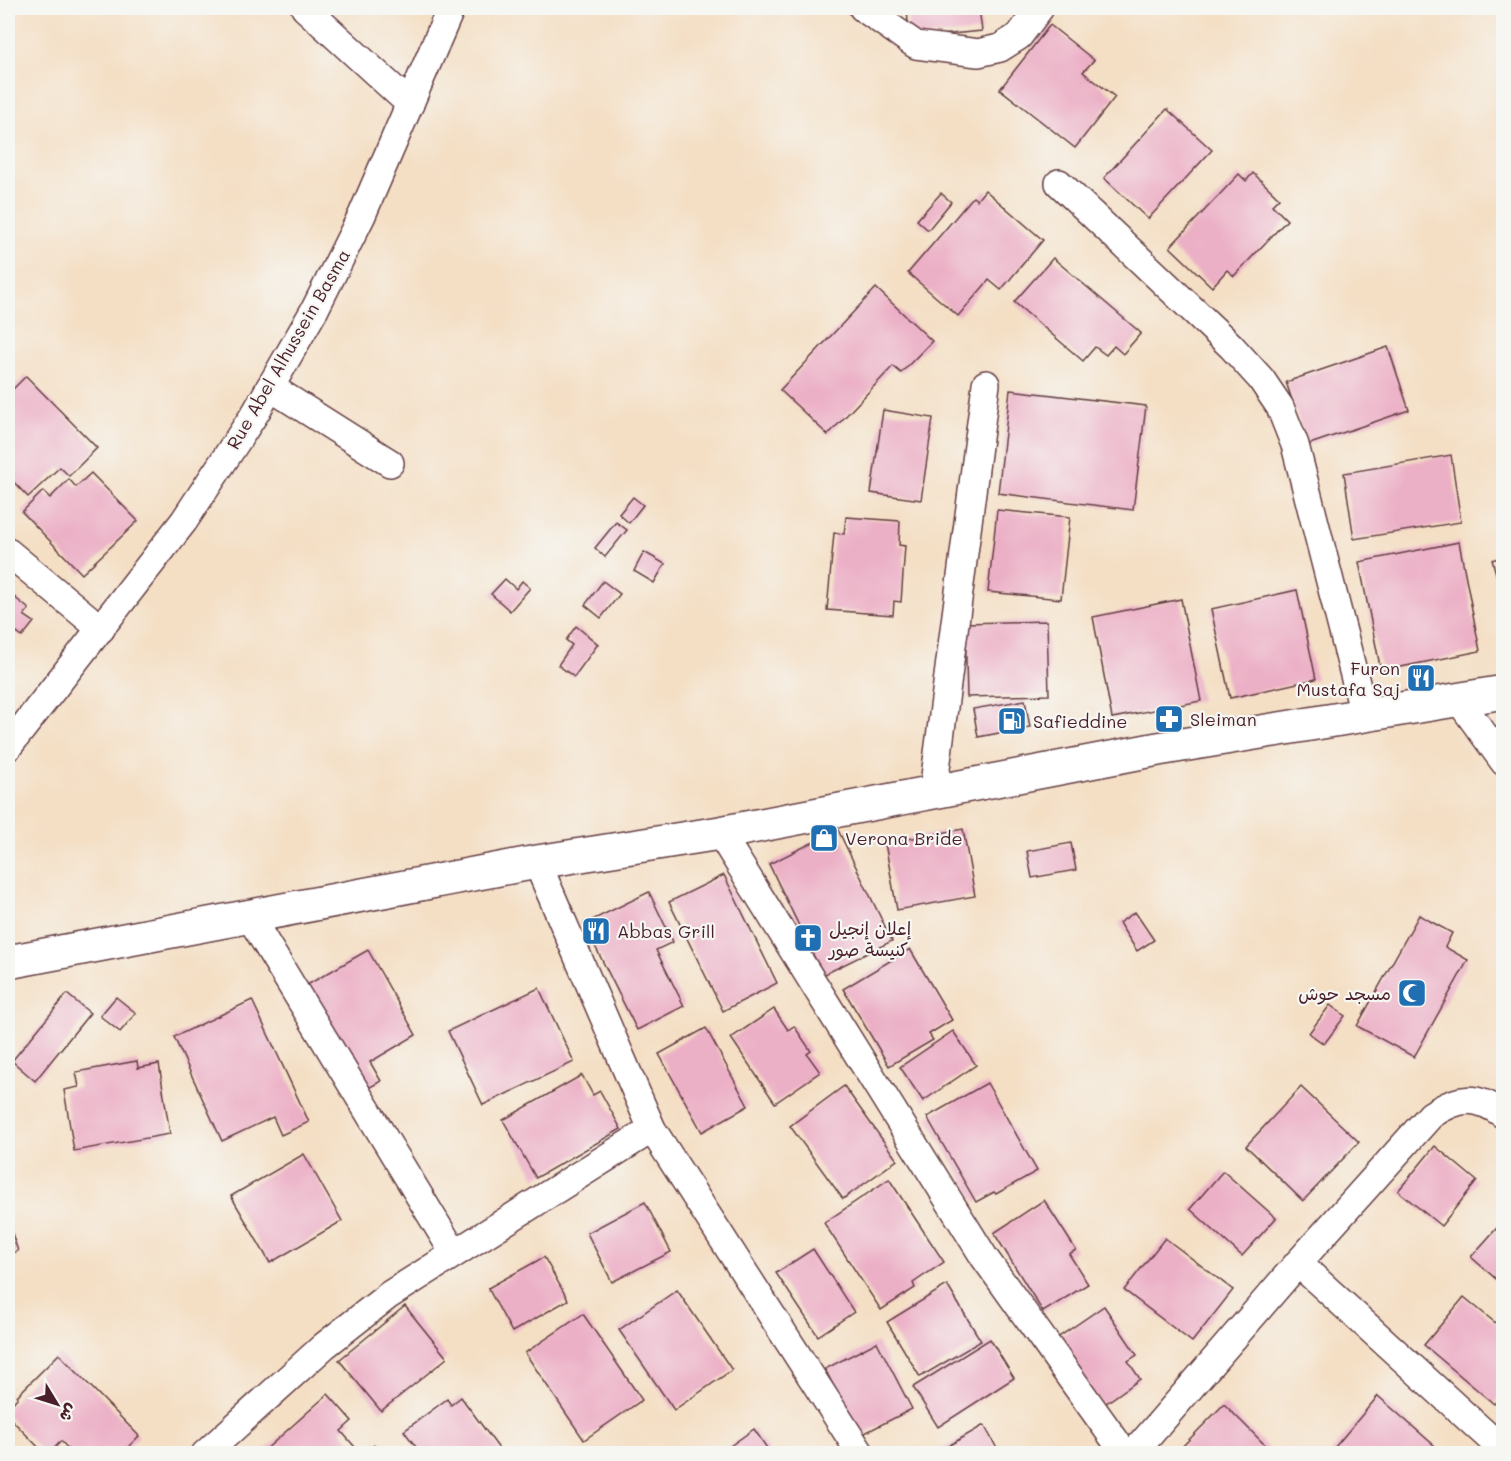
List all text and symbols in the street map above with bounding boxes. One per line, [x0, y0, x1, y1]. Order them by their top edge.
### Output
street label: Rue Abel Alhussein Basma [221, 245, 355, 453]
place label: Furon Mustafa Saj [1297, 656, 1400, 701]
restaurant icon: Furon Mustafa Saj [1405, 662, 1437, 694]
pharmacy icon: Sleiman [1153, 703, 1185, 735]
fuel station icon: Safieddine [996, 705, 1028, 737]
place label: Sleiman [1190, 707, 1257, 731]
place label: Safieddine [1033, 709, 1127, 733]
shop icon: Verona Bride [808, 822, 840, 854]
place label: Verona Bride [845, 826, 963, 850]
restaurant icon: Abbas Grill [580, 915, 612, 947]
place label: إعلان إنجيل كنيسة صور [827, 916, 911, 961]
place label: Abbas Grill [617, 919, 715, 943]
church icon: إعلان إنجيل كنيسة صور [792, 922, 824, 954]
mosque icon: مسجد حوش [1396, 977, 1428, 1009]
place label: مسجد حوش [1298, 981, 1391, 1005]
north arrow [27, 1374, 87, 1434]
text: ش [56, 1400, 83, 1427]

